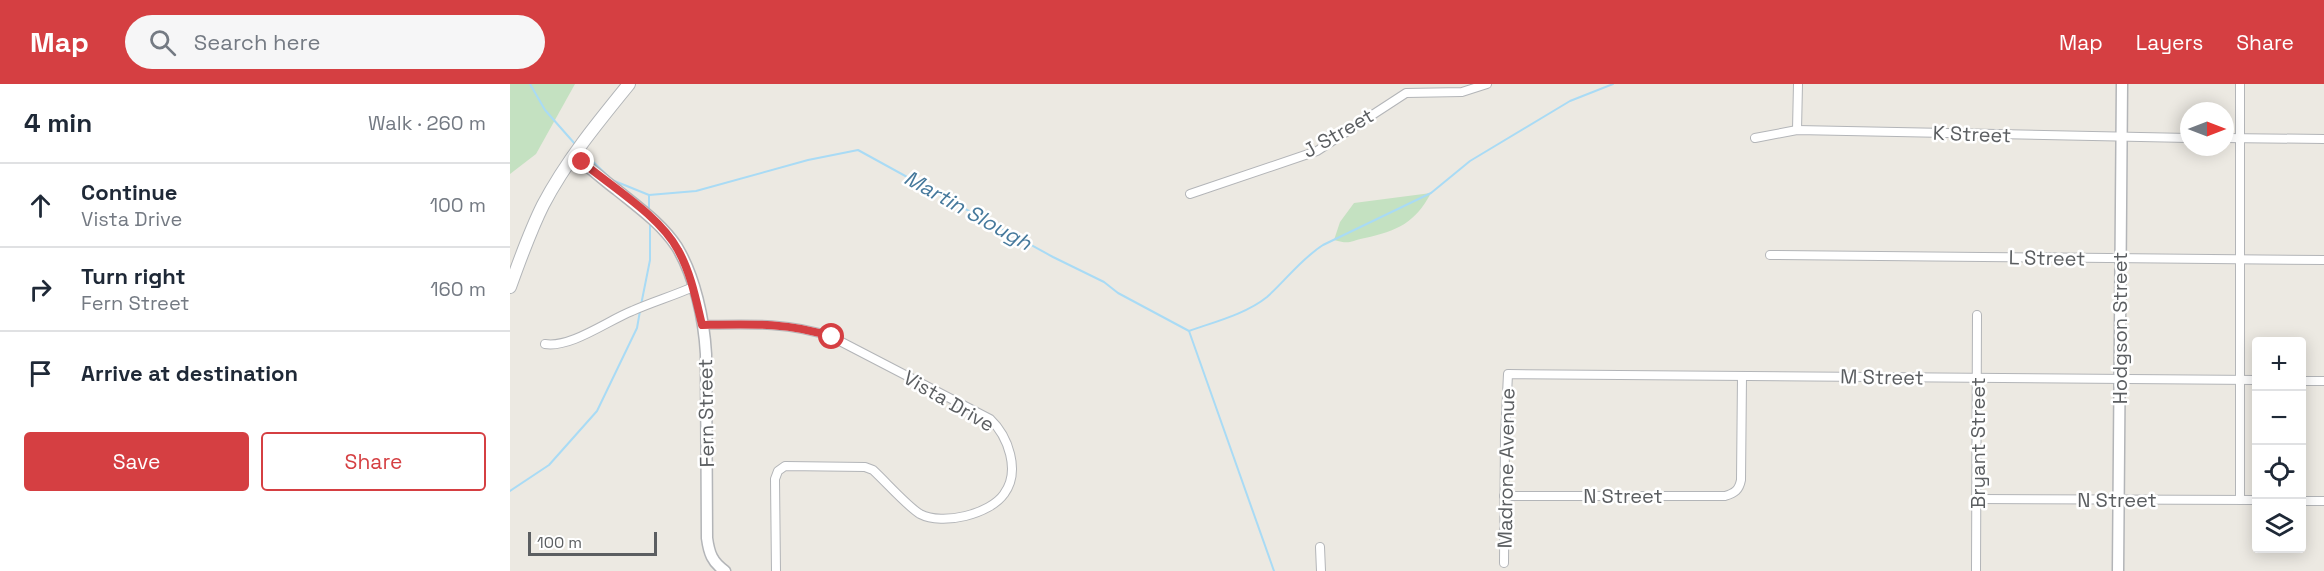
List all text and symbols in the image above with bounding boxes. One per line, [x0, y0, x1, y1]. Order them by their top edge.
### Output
search box [125, 15, 545, 69]
text: Map [30, 24, 89, 60]
icon: search [146, 26, 179, 59]
text: Search here [194, 28, 321, 56]
text: Map [2059, 29, 2103, 56]
text: Layers [2136, 29, 2203, 56]
text: Share [2236, 29, 2294, 56]
street label: J Street [1298, 102, 1378, 164]
north arrow [2180, 102, 2234, 156]
text: 4 min [24, 106, 92, 140]
text: Walk · 260 m [368, 110, 486, 136]
street label: K Street [1932, 120, 2012, 148]
route end [568, 148, 594, 174]
water label: Martin Slough [900, 164, 1037, 257]
text: Continue [81, 178, 177, 206]
icon: ahead [24, 189, 57, 222]
text: 100 m [430, 192, 486, 218]
text: Vista Drive [81, 206, 182, 232]
street label: L Street [2008, 244, 2086, 272]
street label: Hodgson Street [2107, 252, 2133, 404]
text: Turn right [81, 262, 186, 290]
icon: right [24, 273, 57, 306]
text: 160 m [430, 276, 486, 302]
text: Fern Street [81, 290, 190, 316]
route start [818, 323, 844, 349]
map controls [2252, 337, 2306, 553]
button: + [2252, 337, 2306, 391]
icon: arrive [24, 357, 57, 390]
street label: Fern Street [692, 358, 720, 468]
text: Arrive at destination [81, 359, 298, 387]
street label: M Street [1840, 363, 1924, 391]
street label: Vista Drive [899, 364, 999, 438]
street label: Bryant Street [1965, 377, 1991, 509]
street label: Madrone Avenue [1492, 388, 1520, 548]
button: − [2252, 391, 2306, 445]
button: Save [24, 432, 249, 491]
button: Share [261, 432, 486, 491]
button: locate [2252, 445, 2306, 499]
street label: N Street [1583, 483, 1663, 509]
street label: N Street [2077, 487, 2157, 513]
button: layers [2252, 499, 2306, 553]
scale bar [528, 529, 657, 556]
text: 100 m [537, 532, 582, 553]

